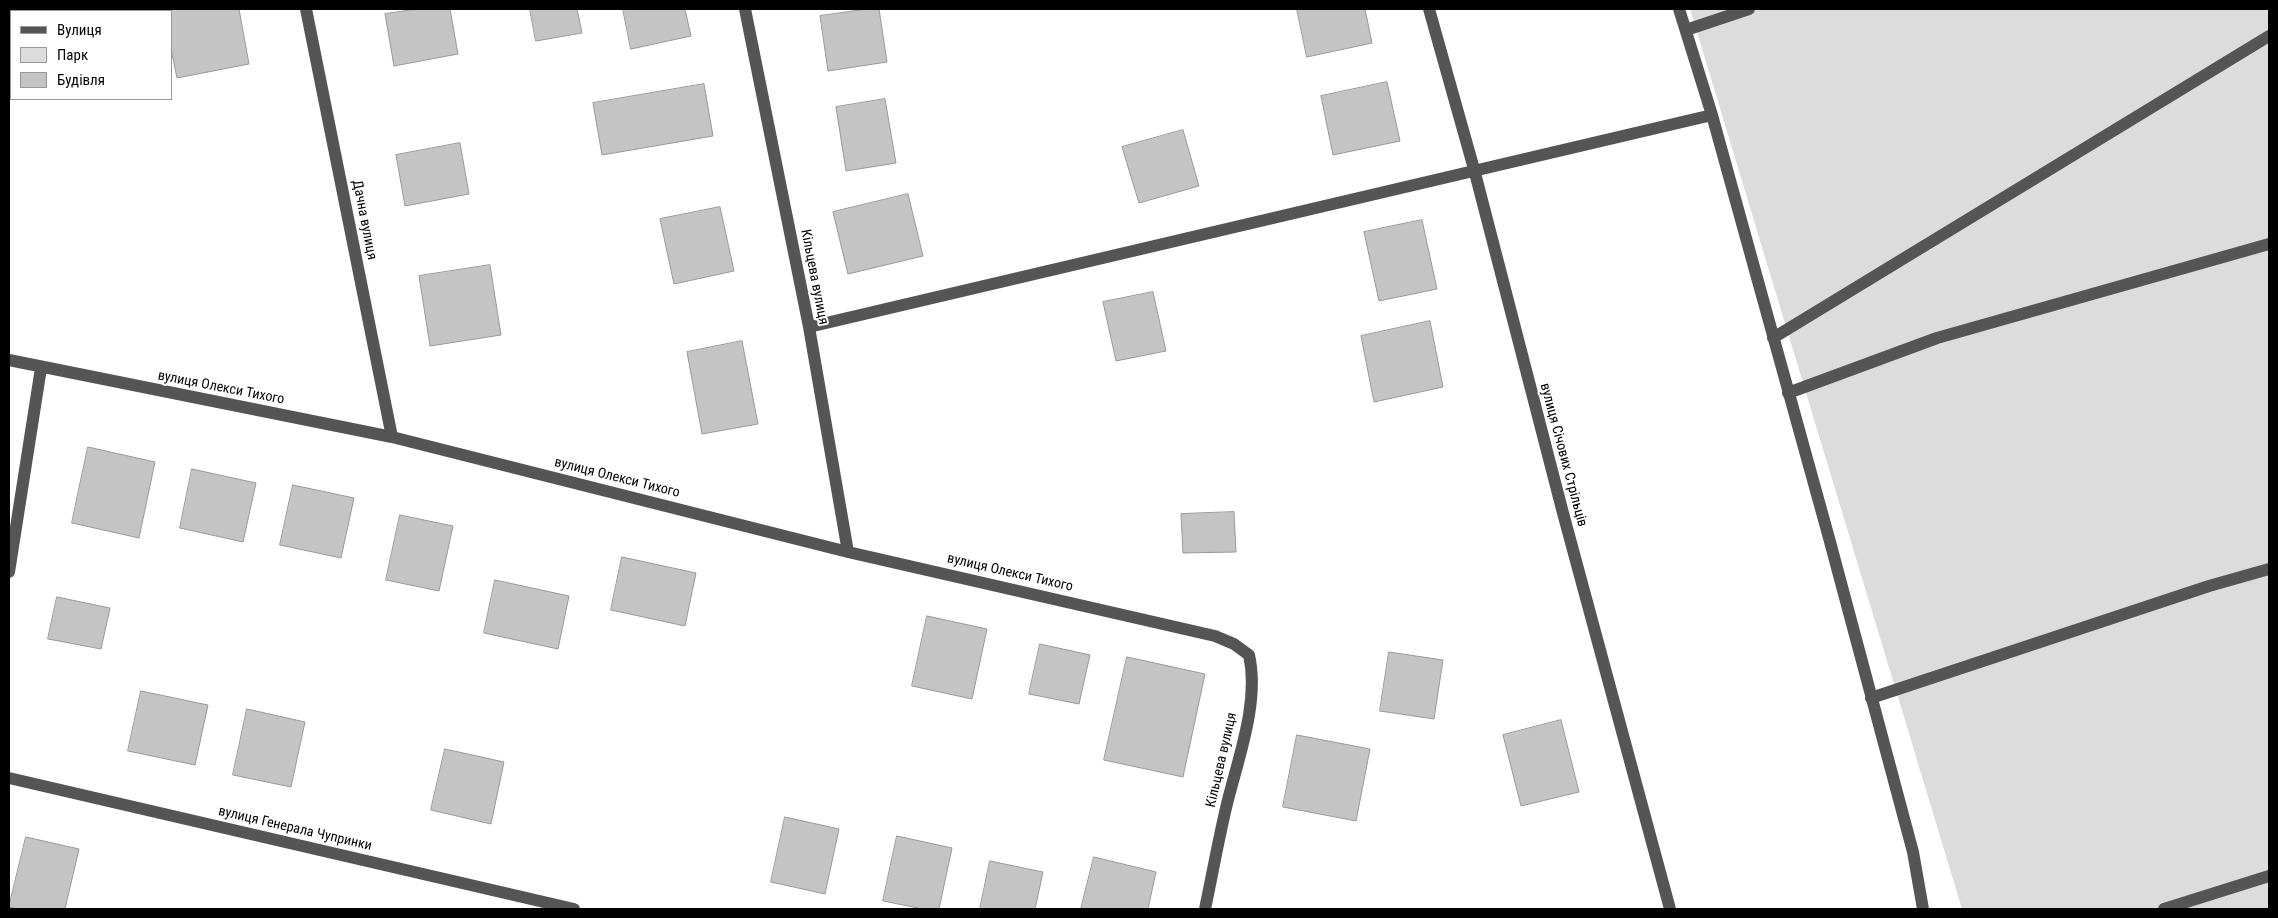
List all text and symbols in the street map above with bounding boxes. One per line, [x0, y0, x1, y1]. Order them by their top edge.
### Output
legend [10, 10, 172, 100]
text: Вулиця [57, 21, 102, 39]
text: Парк [57, 46, 88, 64]
text: Будівля [57, 71, 105, 89]
street label: Дачна вулиця [348, 179, 380, 261]
street label: Кільцева вулиця [797, 228, 831, 326]
street label: вулиця Олекси Тихого [156, 367, 286, 409]
street label: вулиця Січових Стрільців [1536, 381, 1590, 529]
street label: вулиця Олекси Тихого [553, 454, 681, 502]
street label: вулиця Олекси Тихого [945, 550, 1075, 596]
street label: Кільцева вулиця [1203, 711, 1241, 809]
street label: вулиця Генерала Чупринки [217, 803, 373, 855]

